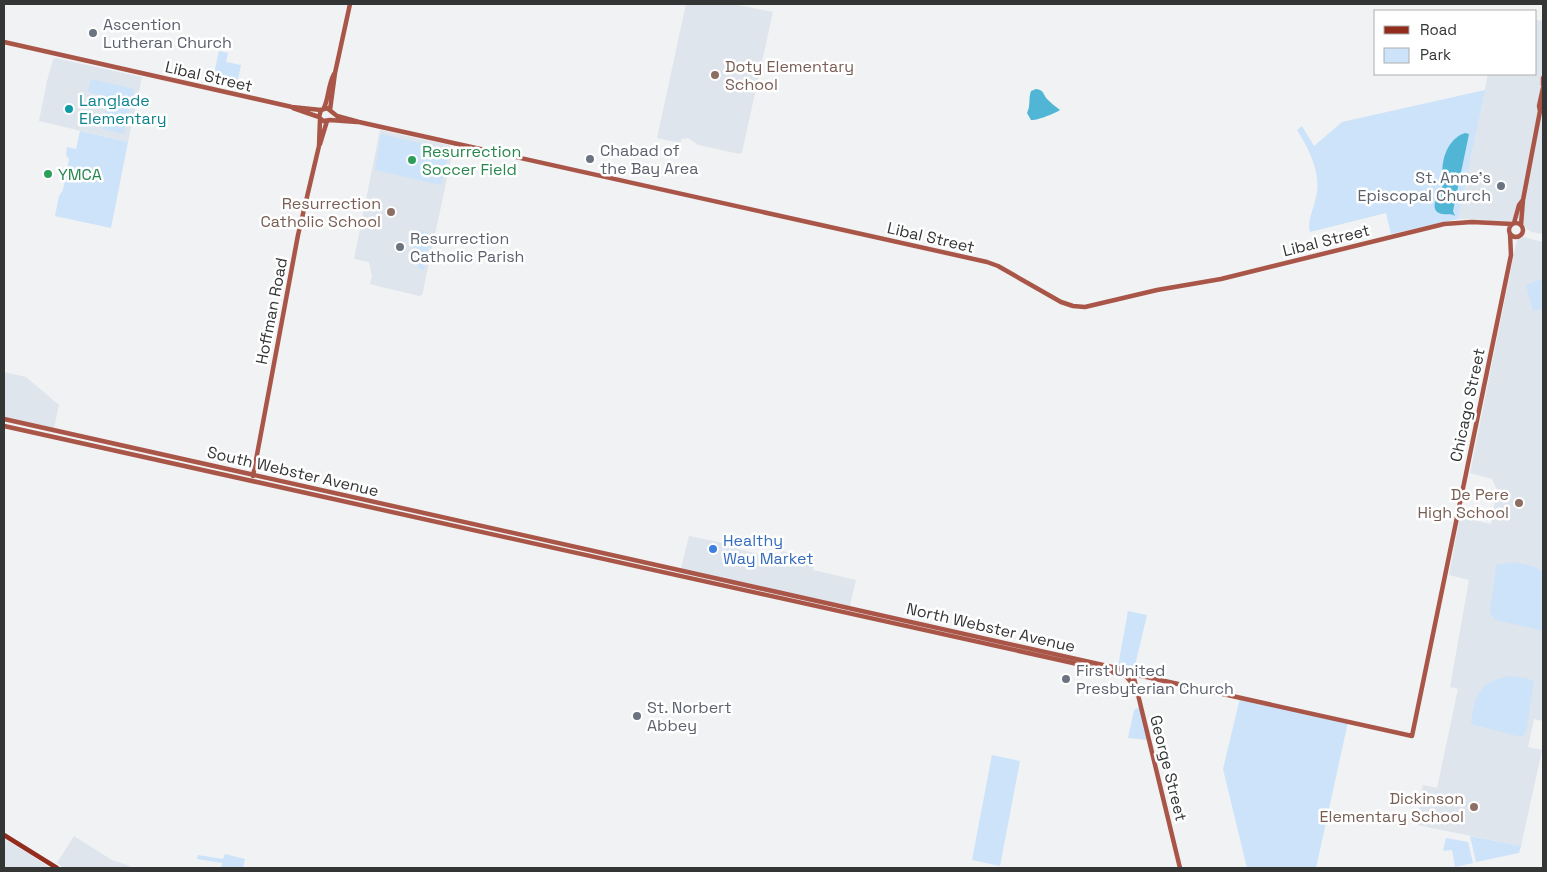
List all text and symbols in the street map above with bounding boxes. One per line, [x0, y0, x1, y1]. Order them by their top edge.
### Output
legend [1374, 10, 1537, 75]
place label: Ascention Lutheran Church [103, 14, 232, 53]
text: Road [1420, 20, 1457, 39]
marker: Ascention Lutheran Church [87, 27, 99, 39]
text: Park [1420, 45, 1451, 64]
street label: Libal Street [163, 56, 255, 97]
place label: Doty Elementary School [725, 56, 854, 95]
marker: Doty Elementary School [709, 69, 721, 81]
place label: Langlade Elementary [79, 90, 167, 129]
marker: Langlade Elementary [63, 103, 75, 115]
place label: Chabad of the Bay Area [600, 140, 699, 179]
place label: Resurrection Soccer Field [422, 141, 521, 180]
marker: Chabad of the Bay Area [584, 153, 596, 165]
marker: Resurrection Soccer Field [406, 154, 418, 166]
place label: YMCA [58, 164, 102, 185]
place label: St. Anne's Episcopal Church [1357, 167, 1491, 206]
marker: YMCA [42, 168, 54, 180]
marker: St. Anne's Episcopal Church [1495, 180, 1507, 192]
place label: Resurrection Catholic School [261, 193, 381, 232]
marker: Resurrection Catholic School [385, 206, 397, 218]
street label: Libal Street [885, 217, 977, 258]
street label: Libal Street [1280, 220, 1372, 261]
place label: Resurrection Catholic Parish [410, 228, 524, 267]
marker: Resurrection Catholic Parish [394, 241, 406, 253]
street label: Hoffman Road [251, 256, 292, 366]
street label: Chicago Street [1445, 346, 1490, 464]
street label: South Webster Avenue [205, 442, 381, 501]
place label: De Pere High School [1418, 484, 1509, 523]
marker: De Pere High School [1513, 497, 1525, 509]
place label: Healthy Way Market [723, 530, 814, 569]
marker: Healthy Way Market [707, 543, 719, 555]
street label: North Webster Avenue [904, 598, 1077, 657]
place label: First United Presbyterian Church [1076, 660, 1234, 699]
marker: First United Presbyterian Church [1060, 673, 1072, 685]
place label: St. Norbert Abbey [647, 697, 732, 736]
marker: St. Norbert Abbey [631, 710, 643, 722]
street label: George Street [1145, 713, 1192, 823]
place label: Dickinson Elementary School [1319, 788, 1464, 827]
marker: Dickinson Elementary School [1468, 801, 1480, 813]

